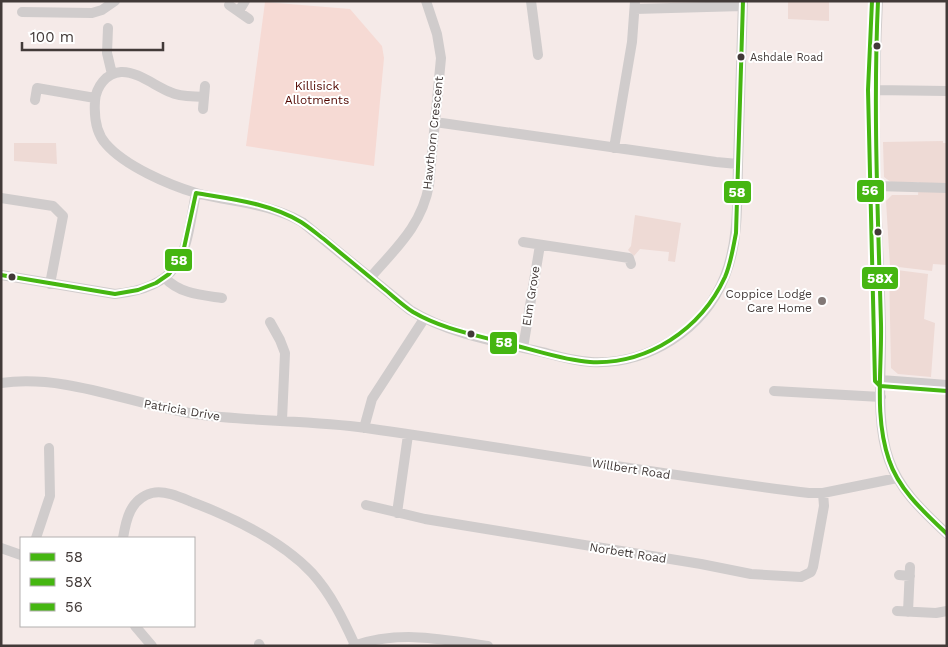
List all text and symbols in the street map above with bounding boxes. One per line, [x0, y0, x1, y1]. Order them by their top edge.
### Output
scale bar [22, 20, 164, 52]
text: 100 m [30, 28, 74, 46]
unlabelled marker [872, 41, 882, 51]
place label: Ashdale Road [750, 51, 823, 64]
marker: Ashdale Road [736, 52, 746, 62]
street label: Hawthorn Crescent [420, 76, 446, 190]
park label: Killisick Allotments [285, 79, 349, 107]
line badge: 56 [856, 179, 885, 203]
line badge: 58 [723, 180, 752, 204]
text: 56 [862, 182, 879, 198]
text: 58 [729, 184, 746, 200]
unlabelled marker [873, 227, 883, 237]
line badge: 58 [164, 248, 193, 272]
text: 58 [171, 252, 188, 268]
street label: Elm Grove [519, 265, 543, 327]
line badge: 58X [861, 266, 899, 290]
text: 58X [867, 270, 894, 286]
unlabelled marker [7, 272, 17, 282]
place label: Coppice Lodge Care Home [726, 287, 812, 315]
marker: Coppice Lodge Care Home [816, 295, 828, 307]
unlabelled marker [466, 329, 476, 339]
line badge: 58 [489, 331, 518, 355]
text: 58 [496, 334, 513, 350]
street label: Patricia Drive [143, 396, 221, 424]
street label: Willbert Road [591, 456, 671, 482]
legend [20, 537, 195, 627]
street label: Norbett Road [589, 540, 667, 566]
text: 58 [65, 548, 83, 566]
text: 58X [65, 573, 92, 591]
text: 56 [65, 598, 83, 616]

